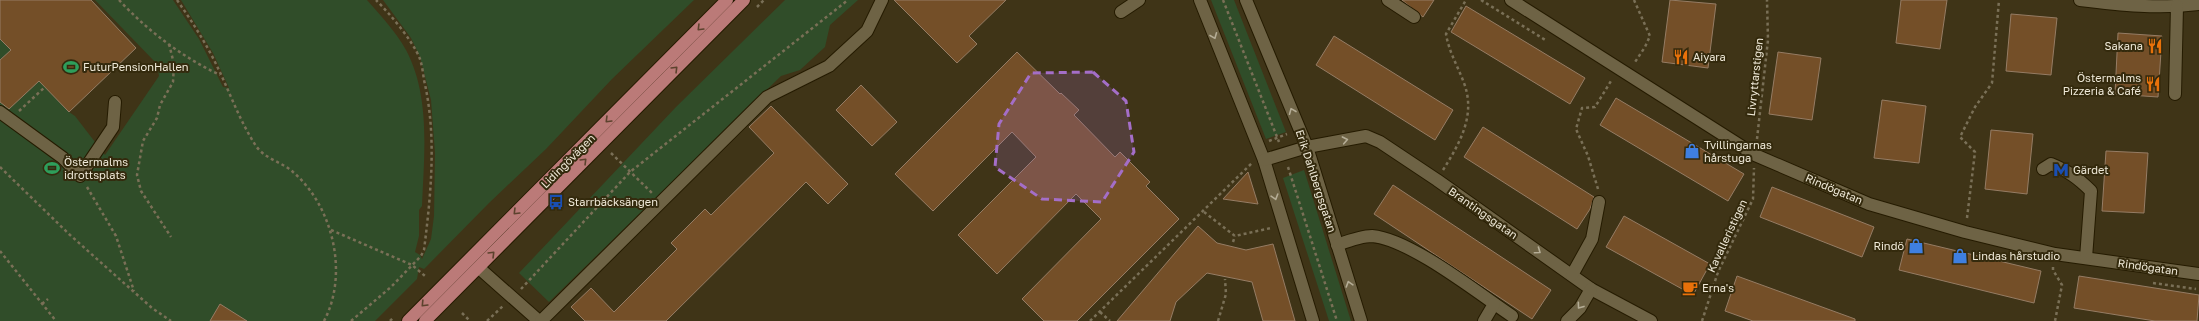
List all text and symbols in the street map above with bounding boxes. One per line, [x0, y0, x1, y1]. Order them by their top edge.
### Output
one-way arrow [697, 23, 704, 31]
one-way arrow [1209, 32, 1217, 40]
street label: Livryttarstigen [1744, 37, 1765, 117]
restaurant icon: Sakana [2146, 37, 2164, 55]
place label: Sakana [2104, 39, 2143, 52]
restaurant icon: Aiyara [1672, 48, 1690, 66]
place label: Aiyara [1693, 50, 1726, 63]
sports icon: FuturPensionHallen [62, 58, 80, 76]
place label: FuturPensionHallen [83, 60, 189, 73]
one-way arrow [670, 66, 678, 74]
place label: Östermalms Pizzeria & Café [2063, 71, 2141, 97]
restaurant icon: Östermalms Pizzeria & Café [2144, 75, 2162, 93]
one-way arrow [1288, 108, 1296, 115]
one-way arrow [605, 115, 613, 123]
street label: Erik Dahlbergsgatan [1294, 128, 1339, 234]
street label: Lidingövägen [538, 131, 597, 190]
one-way arrow [1342, 136, 1348, 145]
place label: Tvillingarnas hårstuga [1704, 138, 1772, 164]
shop icon: Tvillingarnas hårstuga [1683, 142, 1701, 160]
place label: Östermalms idrottsplats [64, 155, 128, 181]
sports icon: Östermalms idrottsplats [43, 159, 61, 177]
one-way arrow [579, 159, 587, 166]
metro station icon: Gärdet [2052, 161, 2070, 179]
place label: Gärdet [2073, 163, 2109, 176]
street label: Rindögatan [1804, 171, 1865, 206]
street label: Brantingsgatan [1446, 184, 1520, 241]
bus stop icon: Starrbäcksängen [547, 193, 565, 211]
one-way arrow [1270, 193, 1279, 200]
place label: Starrbäcksängen [568, 195, 658, 208]
street label: Kavalleristigen [1704, 197, 1749, 274]
one-way arrow [513, 207, 521, 215]
shop icon: Rindö [1907, 237, 1925, 255]
place label: Rindö [1873, 239, 1904, 252]
one-way arrow [1533, 246, 1540, 253]
shop icon: Lindas hårstudio [1951, 247, 1969, 265]
place label: Lindas hårstudio [1972, 249, 2060, 262]
one-way arrow [487, 251, 495, 259]
street label: Rindögatan [2117, 256, 2179, 277]
cafe icon: Erna's [1681, 279, 1699, 297]
one-way arrow [1345, 280, 1354, 287]
place label: Erna's [1702, 281, 1734, 294]
one-way arrow [421, 299, 429, 307]
one-way arrow [1577, 302, 1585, 309]

